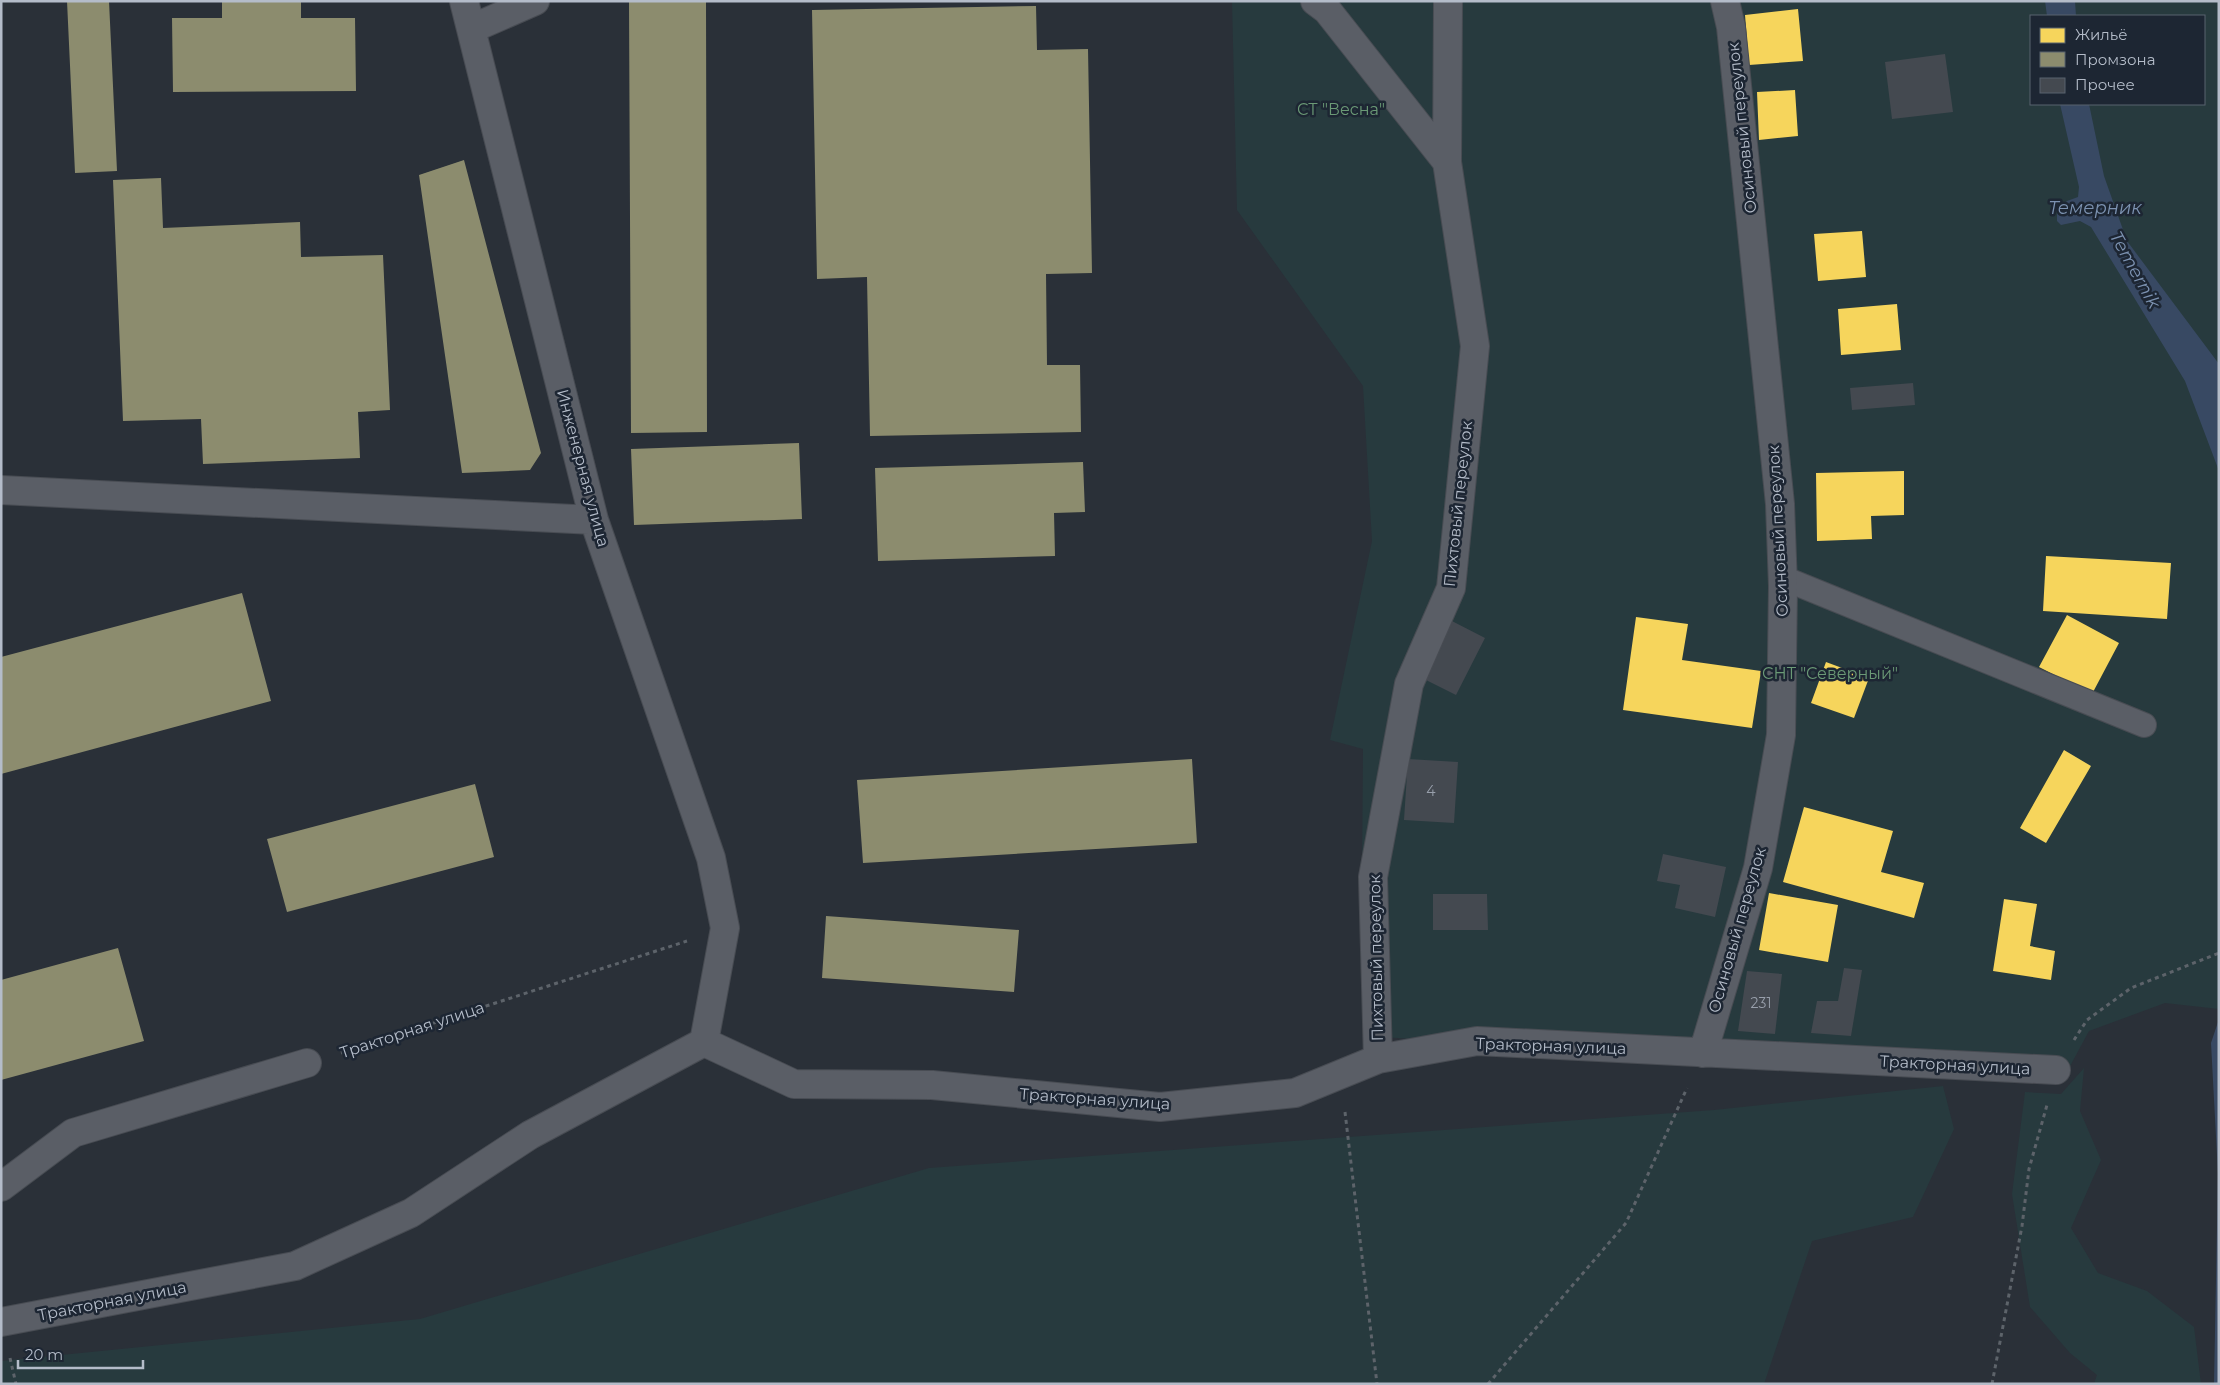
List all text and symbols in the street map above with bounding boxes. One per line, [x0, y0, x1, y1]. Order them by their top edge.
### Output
legend [2030, 15, 2205, 105]
text: Жильё [2075, 25, 2128, 44]
street label: Осиновый переулок [1724, 41, 1760, 214]
text: Промзона [2075, 50, 2155, 69]
text: Прочее [2075, 75, 2135, 94]
park label: СТ "Весна" [1297, 100, 1385, 119]
water label: Темерник [2048, 197, 2142, 219]
water label: Temernik [2105, 228, 2166, 314]
street label: Инженерная улица [553, 387, 613, 549]
street label: Пихтовый переулок [1440, 419, 1476, 588]
street label: Осиновый переулок [1764, 444, 1792, 617]
park label: СНТ "Северный" [1762, 664, 1898, 683]
house number: 4 [1426, 782, 1436, 800]
street label: Осиновый переулок [1704, 844, 1770, 1015]
street label: Пихтовый переулок [1365, 874, 1387, 1042]
house number: 231 [1751, 994, 1771, 1012]
street label: Тракторная улица [337, 998, 487, 1062]
street label: Тракторная улица [1475, 1034, 1627, 1058]
street label: Тракторная улица [1879, 1052, 2031, 1078]
street label: Тракторная улица [1019, 1084, 1171, 1114]
street label: Тракторная улица [36, 1277, 188, 1325]
scale bar [18, 1338, 142, 1370]
text: 20 m [25, 1345, 63, 1364]

